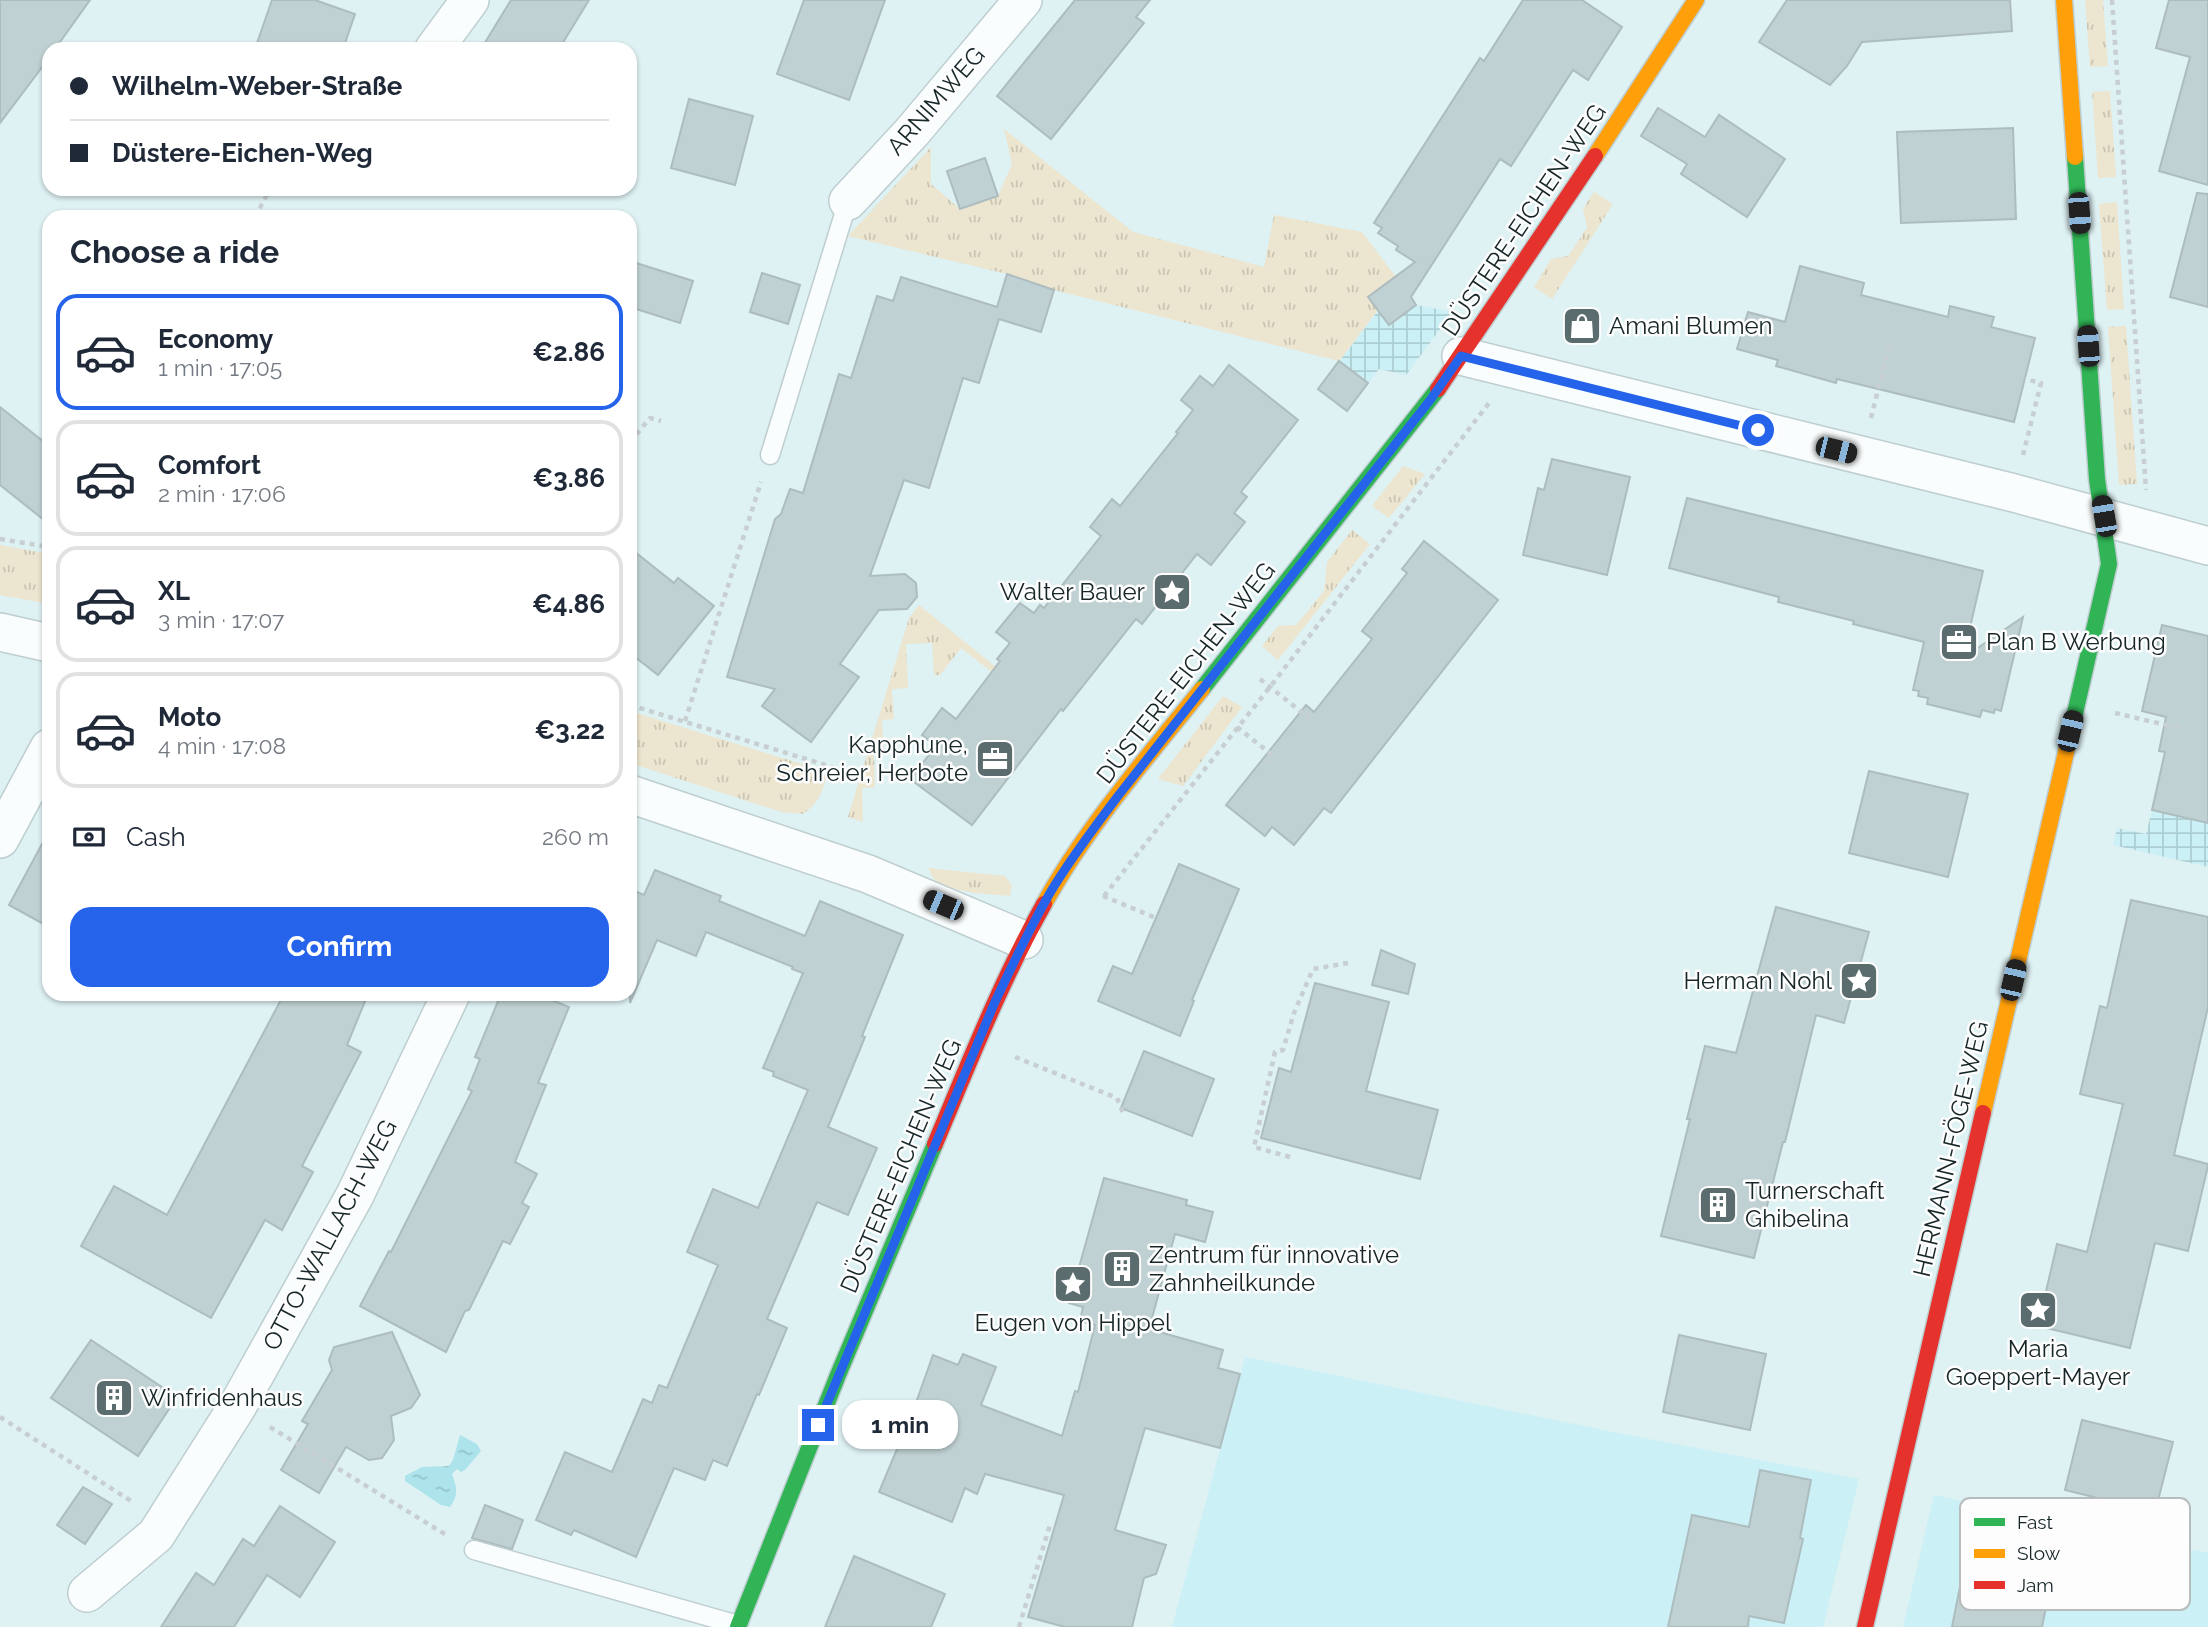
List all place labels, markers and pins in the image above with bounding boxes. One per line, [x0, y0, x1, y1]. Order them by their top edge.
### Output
shop icon: Amani Blumen [1561, 305, 1603, 347]
place label: Amani Blumen [1609, 311, 1773, 340]
place icon: Walter Bauer [1151, 571, 1193, 613]
place label: Walter Bauer [1000, 577, 1146, 606]
office icon: Plan B Werbung [1938, 621, 1980, 663]
place label: Plan B Werbung [1986, 627, 2166, 656]
place label: Kapphune, Schreier, Herbote [776, 730, 968, 787]
office icon: Kapphune, Schreier, Herbote [974, 738, 1016, 780]
place icon: Herman Nohl [1838, 960, 1880, 1002]
place label: Herman Nohl [1684, 966, 1832, 995]
place label: Turnerschaft Ghibelina [1745, 1176, 1885, 1233]
building icon: Turnerschaft Ghibelina [1697, 1184, 1739, 1226]
place label: Zentrum für innovative Zahnheilkunde [1149, 1240, 1399, 1297]
building icon: Zentrum für innovative Zahnheilkunde [1101, 1248, 1143, 1290]
place icon: Eugen von Hippel [1052, 1263, 1094, 1305]
place icon: Maria Goeppert-Mayer [2017, 1289, 2059, 1331]
place label: Eugen von Hippel [975, 1308, 1172, 1337]
place label: Maria Goeppert-Mayer [1946, 1334, 2131, 1391]
building icon: Winfridenhaus [93, 1377, 135, 1419]
place label: Winfridenhaus [141, 1383, 303, 1412]

